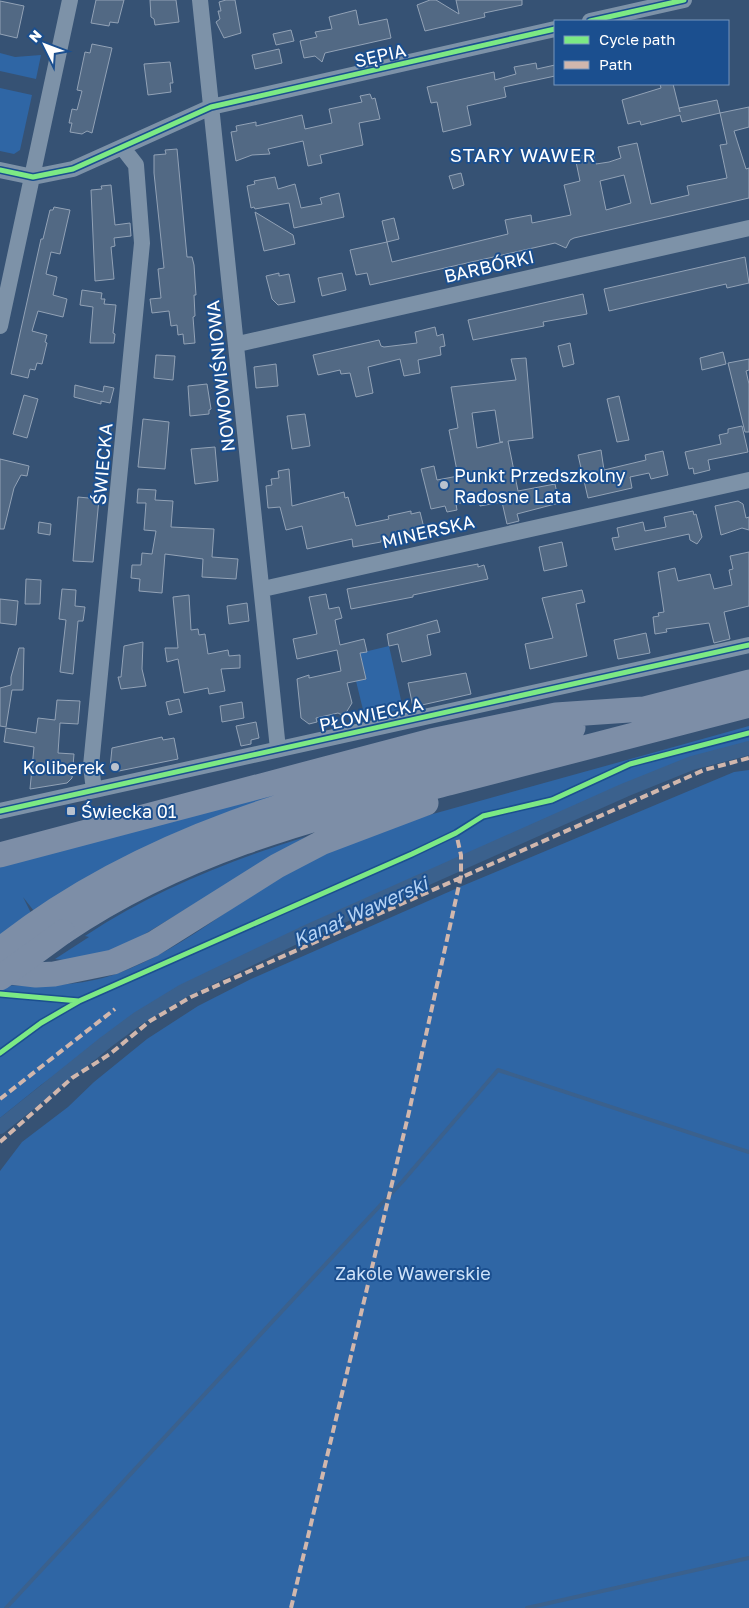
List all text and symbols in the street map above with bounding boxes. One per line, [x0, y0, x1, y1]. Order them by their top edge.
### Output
north arrow [20, 20, 70, 70]
legend [554, 20, 729, 85]
text: N [25, 26, 45, 46]
text: Cycle path [599, 30, 675, 48]
street label: SĘPIA [352, 38, 408, 72]
text: Path [599, 55, 632, 73]
district label: STARY WAWER [450, 143, 596, 166]
street label: BARBÓRKI [442, 245, 536, 287]
street label: NOWOWIŚNIOWA [201, 299, 239, 453]
street label: ŚWIECKA [87, 422, 117, 506]
place label: Punkt Przedszkolny Radosne Lata [454, 464, 626, 507]
marker: Punkt Przedszkolny Radosne Lata [438, 479, 450, 491]
street label: MINERSKA [380, 510, 476, 552]
street label: PŁOWIECKA [317, 692, 425, 736]
place label: Koliberek [23, 756, 105, 778]
marker: Koliberek [109, 761, 121, 773]
place label: Świecka 01 [81, 800, 177, 822]
marker: Świecka 01 [65, 805, 77, 817]
water label: Kanał Wawerski [289, 870, 433, 951]
park label: Zakole Wawerskie [335, 1262, 491, 1284]

